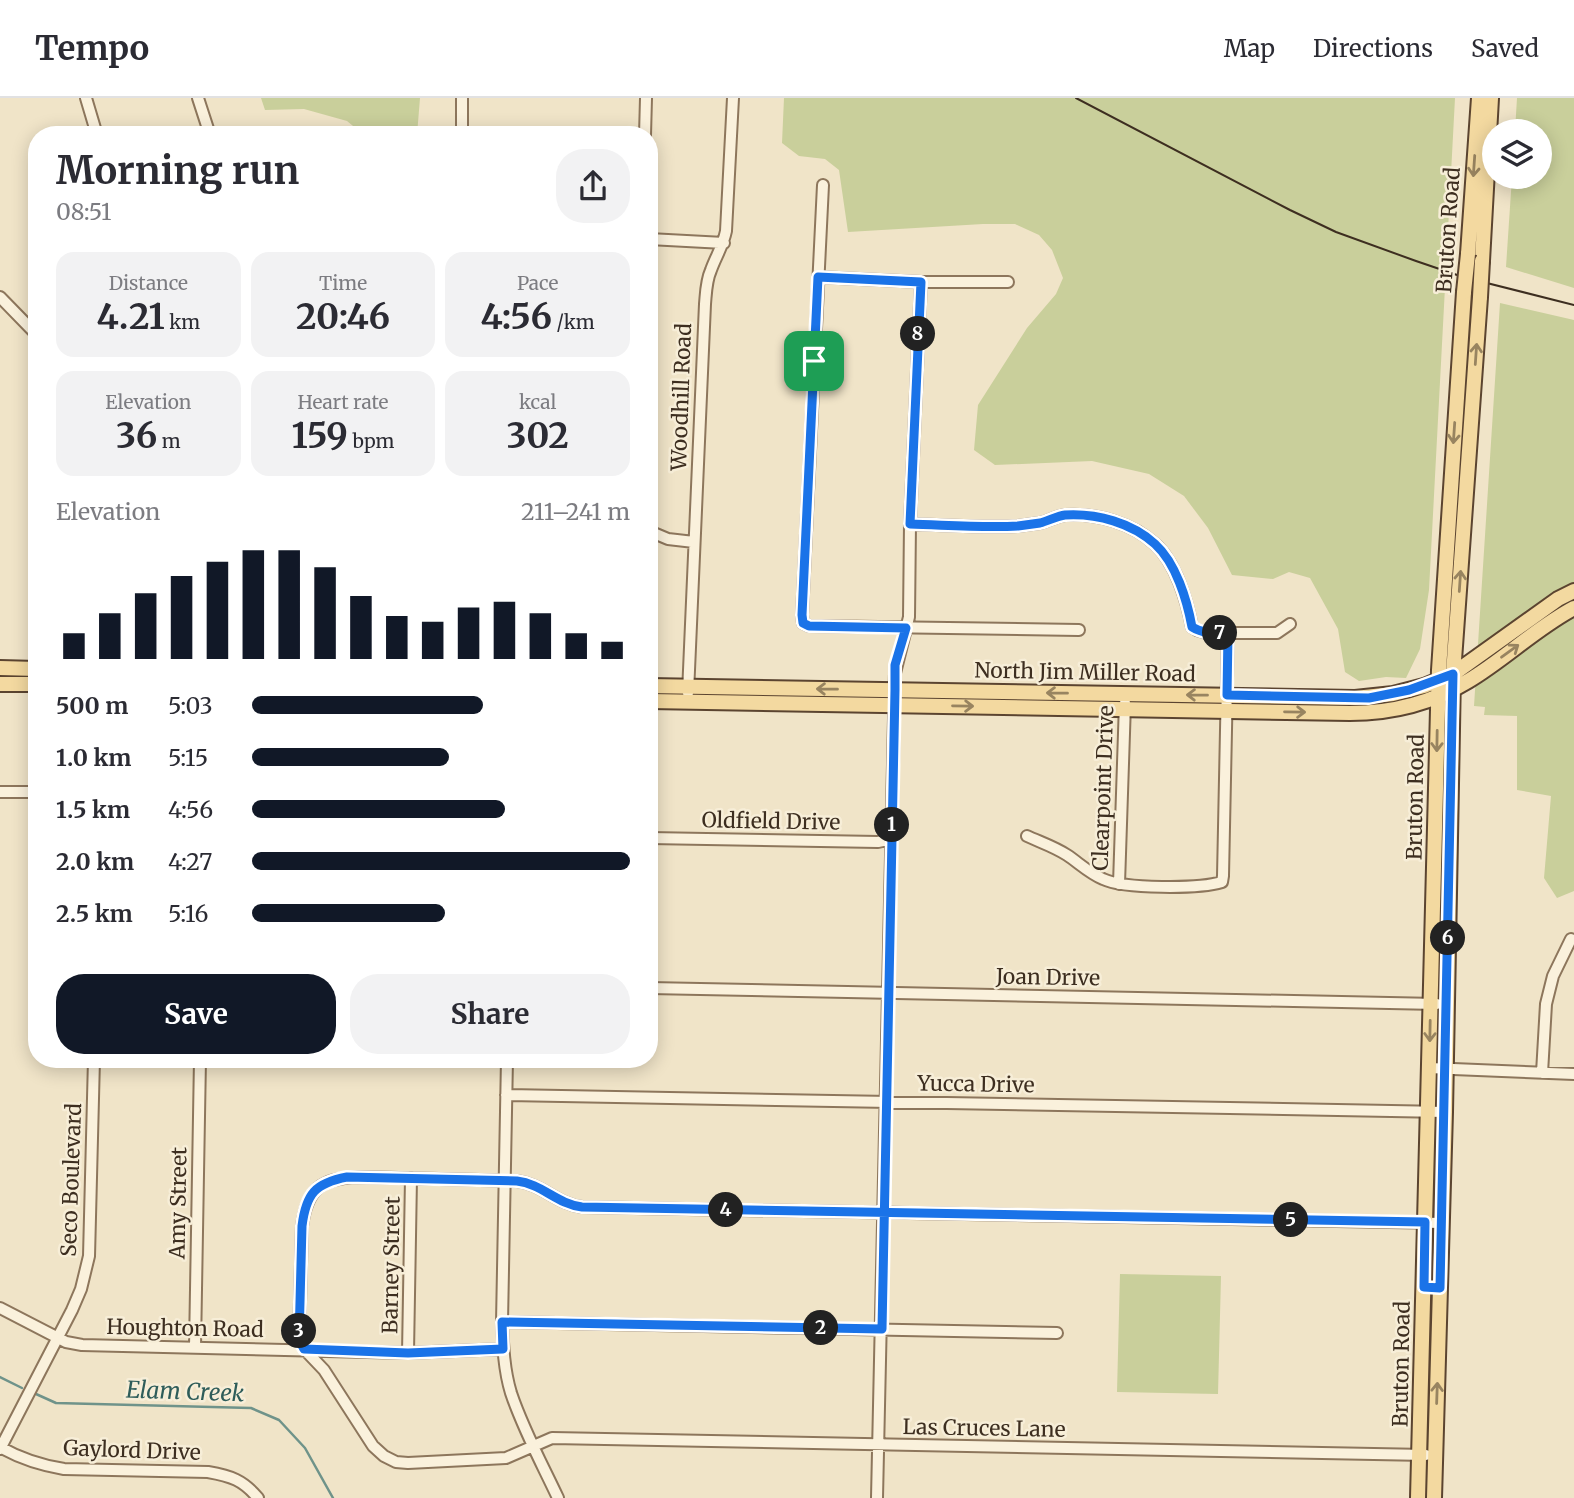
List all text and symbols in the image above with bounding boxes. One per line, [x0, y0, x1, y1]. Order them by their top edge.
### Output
text: Tempo [35, 28, 149, 69]
text: Map [1224, 33, 1275, 64]
text: Directions [1313, 33, 1433, 64]
text: Saved [1471, 33, 1539, 64]
map controls [1482, 119, 1552, 189]
button: layers [1482, 119, 1552, 189]
text: Morning run [56, 147, 299, 194]
button: share [556, 149, 630, 223]
one-way arrow [1467, 154, 1480, 177]
street label: Bruton Road [1430, 166, 1466, 294]
text: 08:51 [56, 197, 111, 226]
text: Distance [109, 271, 188, 295]
text: Time [319, 271, 367, 295]
text: Pace [517, 271, 558, 295]
text: 4.21 [96, 295, 165, 339]
text: 20:46 [296, 295, 390, 339]
text: 4:56 [481, 295, 552, 339]
text: km [165, 310, 200, 334]
text: /km [552, 310, 595, 334]
pin: 8 [900, 316, 936, 352]
text: 8 [912, 321, 923, 345]
street label: Woodhill Road [665, 322, 697, 472]
pin [784, 331, 844, 391]
icon: arrive [795, 342, 833, 380]
one-way arrow [1470, 344, 1483, 366]
text: Elevation [105, 390, 191, 414]
text: Heart rate [298, 390, 388, 414]
text: kcal [519, 390, 556, 414]
text: 36 [116, 414, 157, 458]
text: 159 [292, 414, 348, 458]
text: 302 [506, 414, 569, 458]
one-way arrow [1447, 421, 1460, 444]
text: m [157, 429, 181, 453]
text: bpm [348, 429, 394, 453]
text: Elevation [56, 497, 160, 526]
text: 211–241 m [521, 497, 630, 526]
one-way arrow [1454, 571, 1467, 593]
pin: 7 [1202, 616, 1238, 650]
text: 7 [1214, 620, 1225, 644]
one-way arrow [1500, 644, 1519, 658]
street label: North Jim Miller Road [974, 657, 1196, 687]
one-way arrow [815, 682, 838, 696]
one-way arrow [1046, 686, 1069, 699]
one-way arrow [1186, 688, 1209, 702]
text: 500 m [56, 691, 128, 720]
text: 5:03 [168, 691, 213, 720]
one-way arrow [951, 700, 974, 713]
street label: Clearpoint Drive [1087, 705, 1119, 871]
one-way arrow [1283, 705, 1306, 719]
one-way arrow [1430, 730, 1444, 753]
street label: Bruton Road [1400, 733, 1430, 860]
text: 1.0 km [56, 743, 131, 772]
text: 5:15 [168, 743, 208, 772]
text: 1.5 km [56, 795, 130, 824]
text: 4:56 [168, 795, 213, 824]
street label: Oldfield Drive [701, 806, 841, 836]
pin: 1 [874, 808, 910, 842]
text: 1 [887, 812, 896, 836]
text: 2.0 km [56, 847, 134, 876]
text: 4:27 [168, 847, 212, 876]
text: 2.5 km [56, 899, 133, 928]
text: 5:16 [168, 899, 208, 928]
pin: 6 [1430, 920, 1466, 956]
text: 6 [1442, 925, 1453, 949]
street label: Joan Drive [995, 963, 1100, 991]
button: Save [56, 974, 336, 1054]
button: Share [350, 974, 630, 1054]
one-way arrow [1423, 1020, 1436, 1043]
street label: Yucca Drive [916, 1069, 1035, 1099]
street label: Seco Boulevard [55, 1102, 87, 1257]
street label: Amy Street [164, 1147, 192, 1260]
pin: 4 [708, 1192, 744, 1228]
street label: Barney Street [376, 1196, 406, 1334]
text: 4 [719, 1197, 732, 1221]
pin: 5 [1274, 1202, 1308, 1238]
text: 5 [1285, 1207, 1296, 1231]
street label: Bruton Road [1386, 1300, 1416, 1427]
pin: 2 [804, 1310, 838, 1346]
street label: Houghton Road [106, 1313, 264, 1343]
pin: 3 [282, 1314, 316, 1348]
text: 2 [815, 1315, 826, 1339]
text: 3 [293, 1318, 304, 1342]
water label: Elam Creek [125, 1374, 245, 1408]
one-way arrow [1430, 1382, 1444, 1405]
street label: Las Cruces Lane [902, 1413, 1066, 1443]
street label: Gaylord Drive [63, 1434, 201, 1466]

